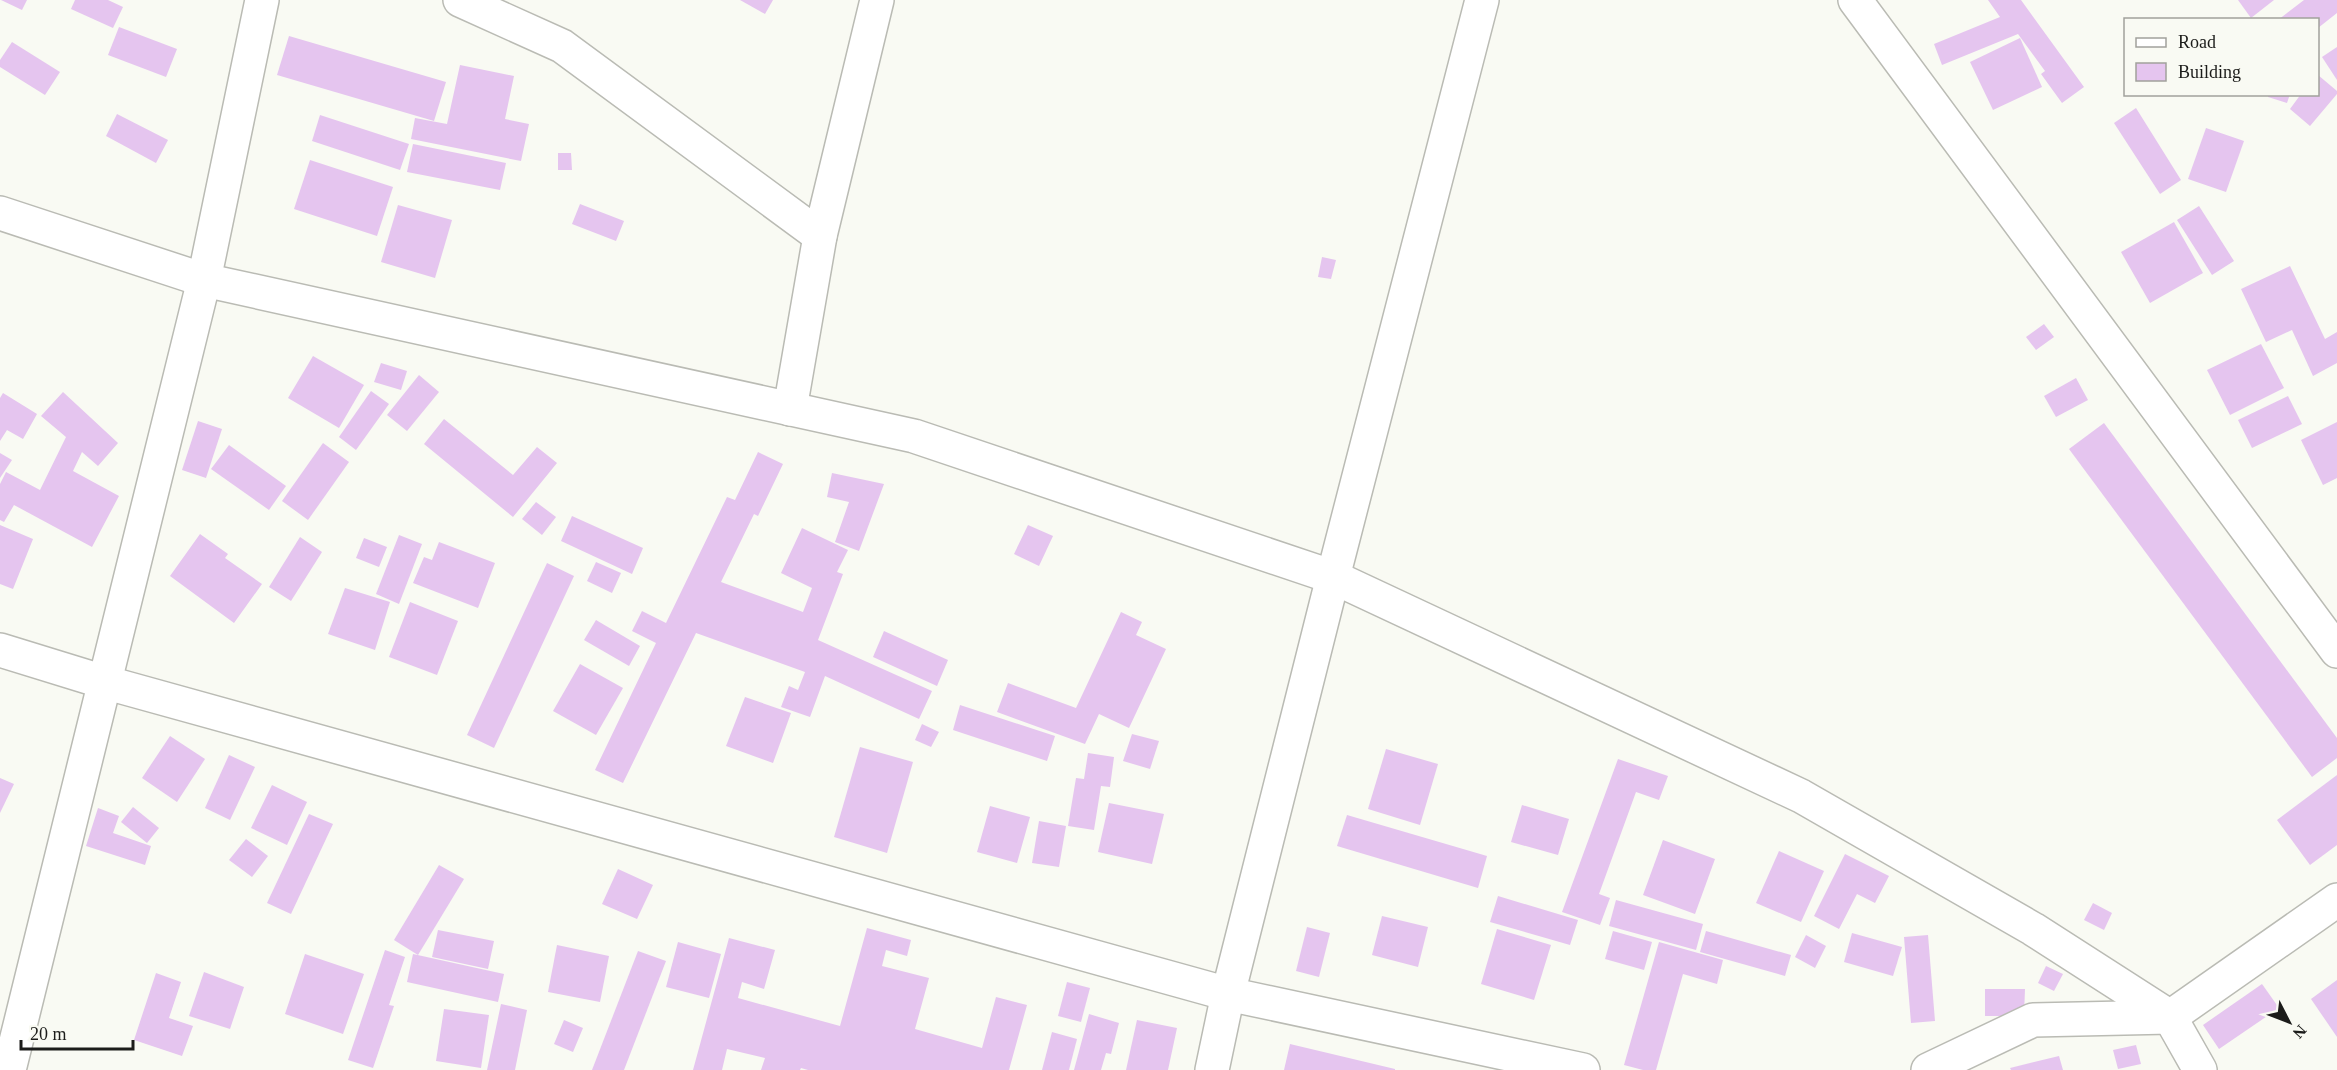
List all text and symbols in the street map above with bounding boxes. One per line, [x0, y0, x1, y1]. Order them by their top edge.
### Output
legend [2124, 18, 2319, 96]
text: Road [2178, 32, 2216, 52]
text: Building [2178, 62, 2241, 82]
north arrow [2259, 992, 2319, 1052]
scale bar [21, 1013, 134, 1051]
text: N [2289, 1022, 2310, 1042]
text: 20 m [30, 1024, 67, 1044]

